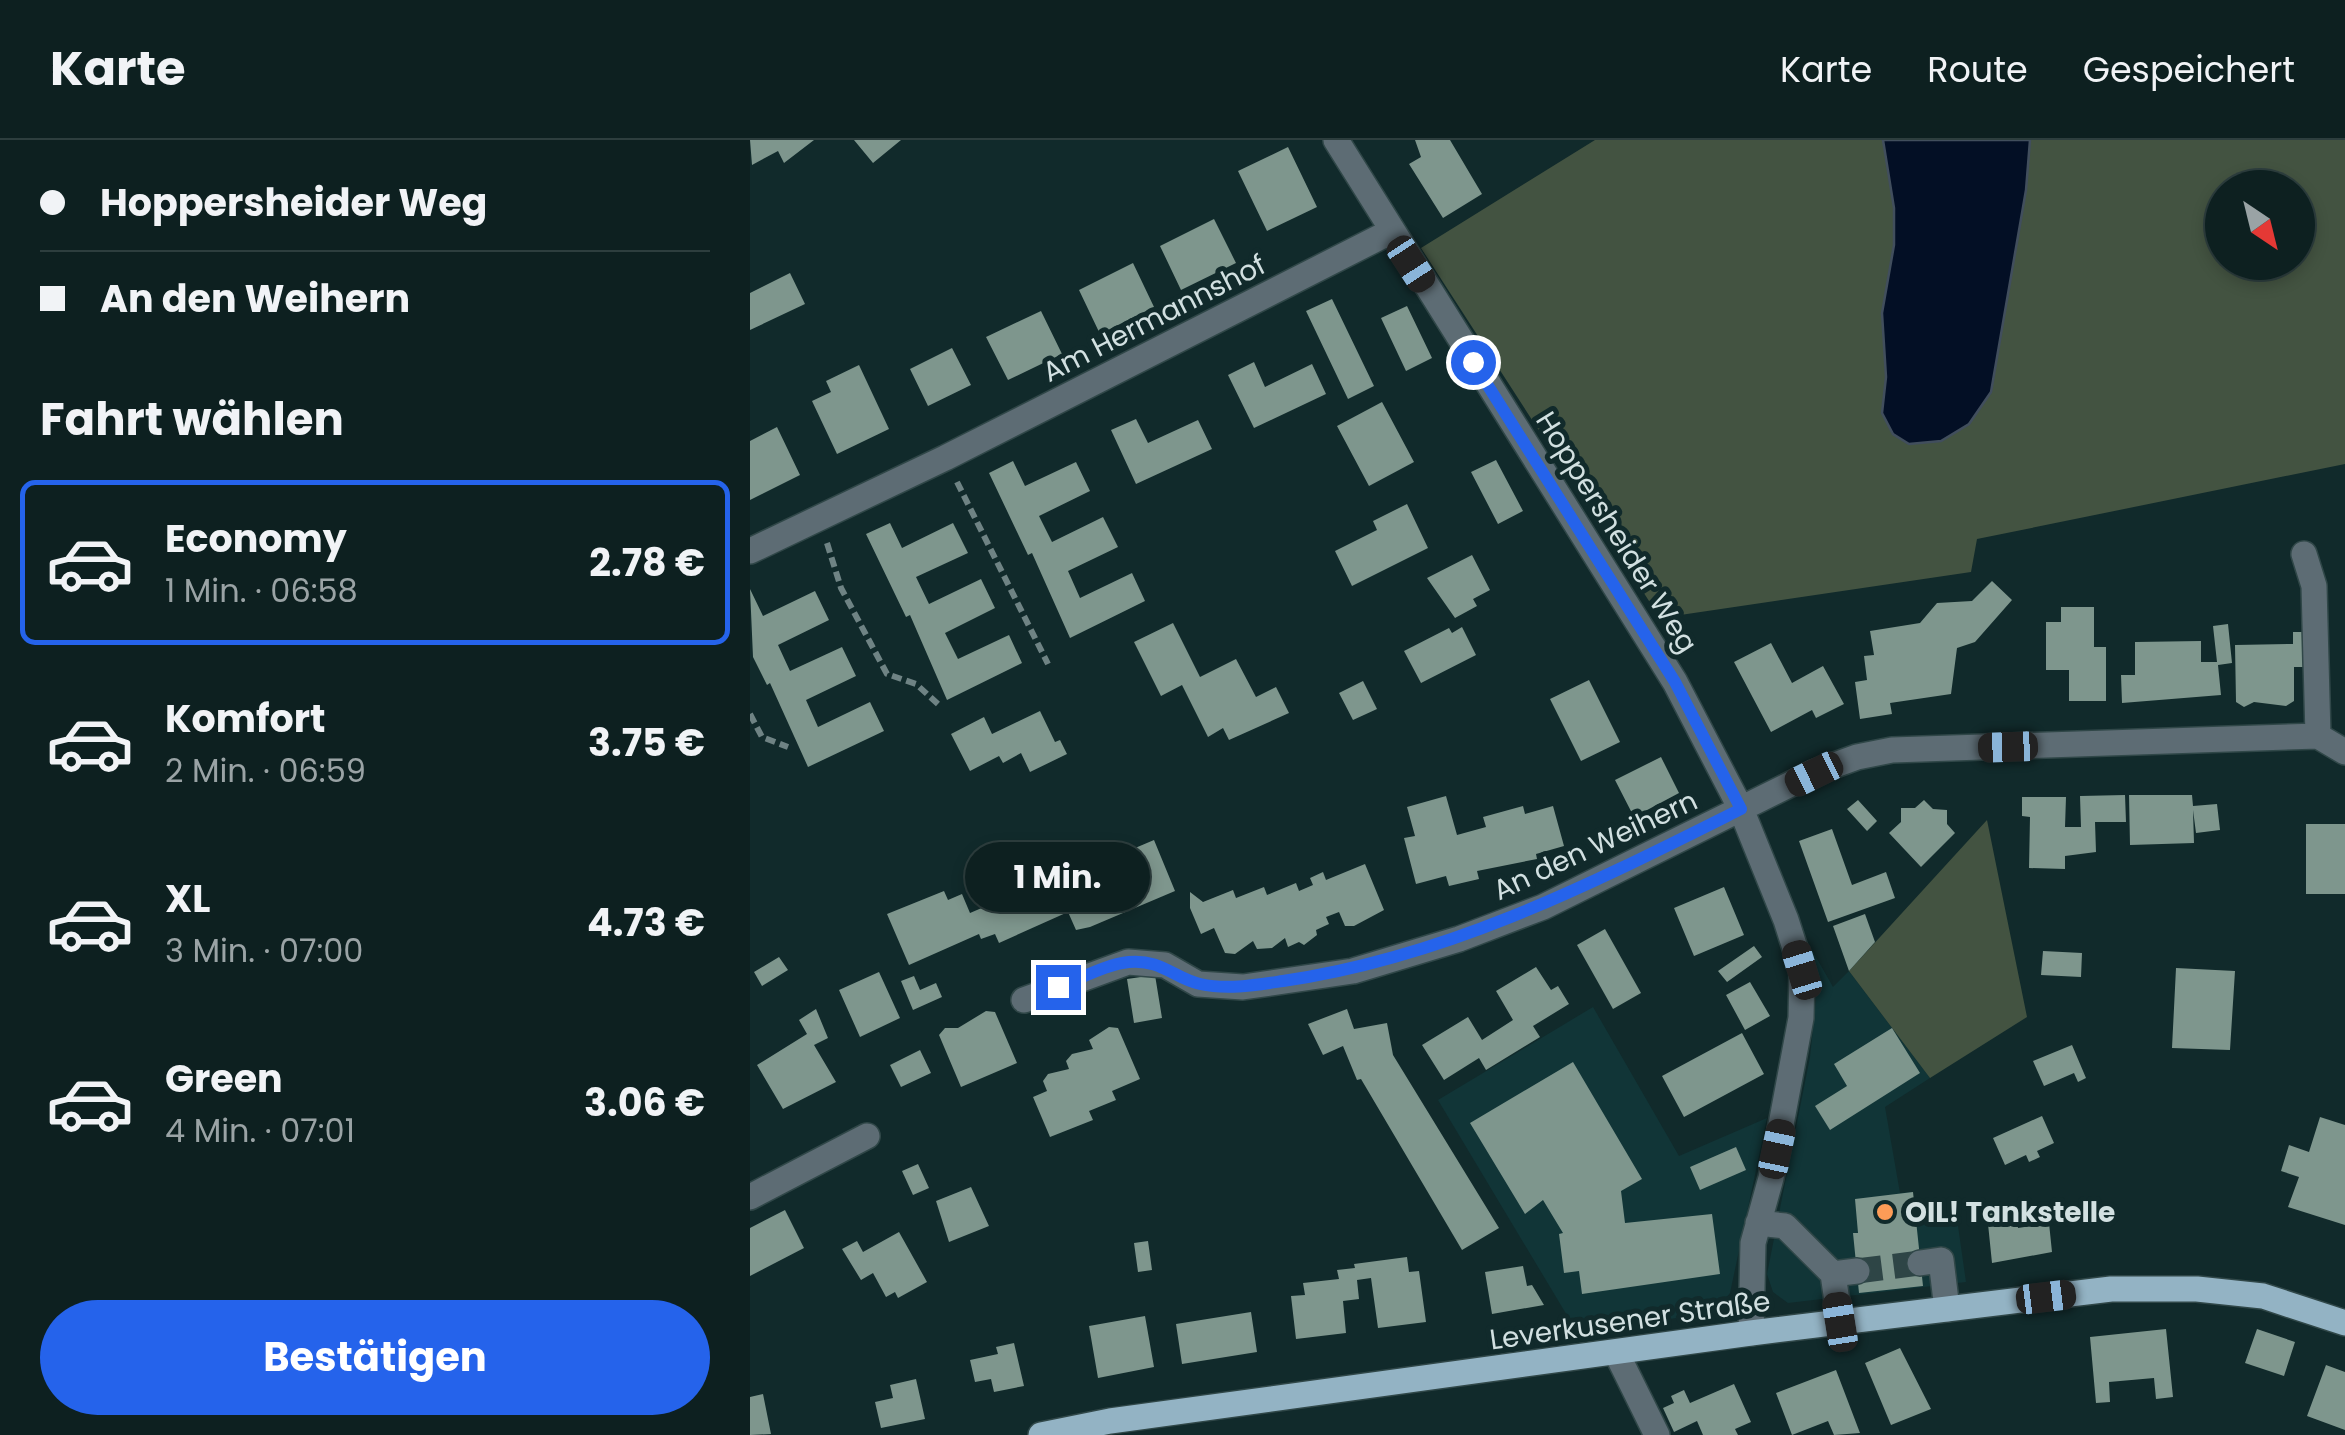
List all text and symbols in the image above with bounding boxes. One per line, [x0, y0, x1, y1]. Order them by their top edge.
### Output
text: Karte [50, 35, 186, 102]
text: Karte [1780, 45, 1872, 94]
text: Route [1927, 45, 2028, 94]
text: Gespeichert [2083, 45, 2295, 94]
north arrow [2205, 170, 2315, 280]
map controls [2205, 170, 2315, 280]
text: Hoppersheider Weg [100, 176, 487, 229]
car [1382, 231, 1440, 297]
street label: Am Hermannshof [1036, 245, 1273, 392]
text: An den Weihern [100, 272, 410, 325]
route start [1451, 340, 1496, 385]
text: Fahrt wählen [40, 388, 344, 451]
street label: Hoppersheider Weg [1526, 404, 1707, 660]
text: Economy [165, 512, 347, 565]
icon: car [45, 518, 135, 608]
text: 2.78 € [589, 536, 705, 589]
text: 1 Min. · 06:58 [165, 568, 358, 613]
text: Komfort [165, 692, 326, 745]
icon: car [45, 698, 135, 788]
text: 3.75 € [588, 716, 705, 769]
car [1977, 731, 2039, 763]
car [1780, 747, 1848, 801]
text: 2 Min. · 06:59 [165, 748, 366, 793]
street label: An den Weihern [1487, 781, 1704, 910]
callout: 1 Min. [966, 842, 1150, 912]
text: 1 Min. [1013, 854, 1102, 899]
text: XL [165, 872, 210, 925]
icon: car [45, 878, 135, 968]
text: 4.73 € [587, 896, 705, 949]
text: 3 Min. · 07:00 [165, 928, 363, 973]
car [1779, 937, 1825, 1003]
route end [1036, 965, 1081, 1010]
text: Green [165, 1052, 283, 1105]
icon: car [45, 1058, 135, 1148]
text: 3.06 € [584, 1076, 705, 1129]
text: 4 Min. · 07:01 [165, 1108, 355, 1153]
car [1756, 1117, 1798, 1181]
place label: OIL! Tankstelle [1905, 1193, 2115, 1232]
marker: OIL! Tankstelle [1874, 1201, 1896, 1223]
car [2014, 1278, 2078, 1316]
street label: Leverkusener Straße [1487, 1281, 1773, 1359]
car [1820, 1290, 1860, 1354]
button: Bestätigen [40, 1300, 710, 1415]

